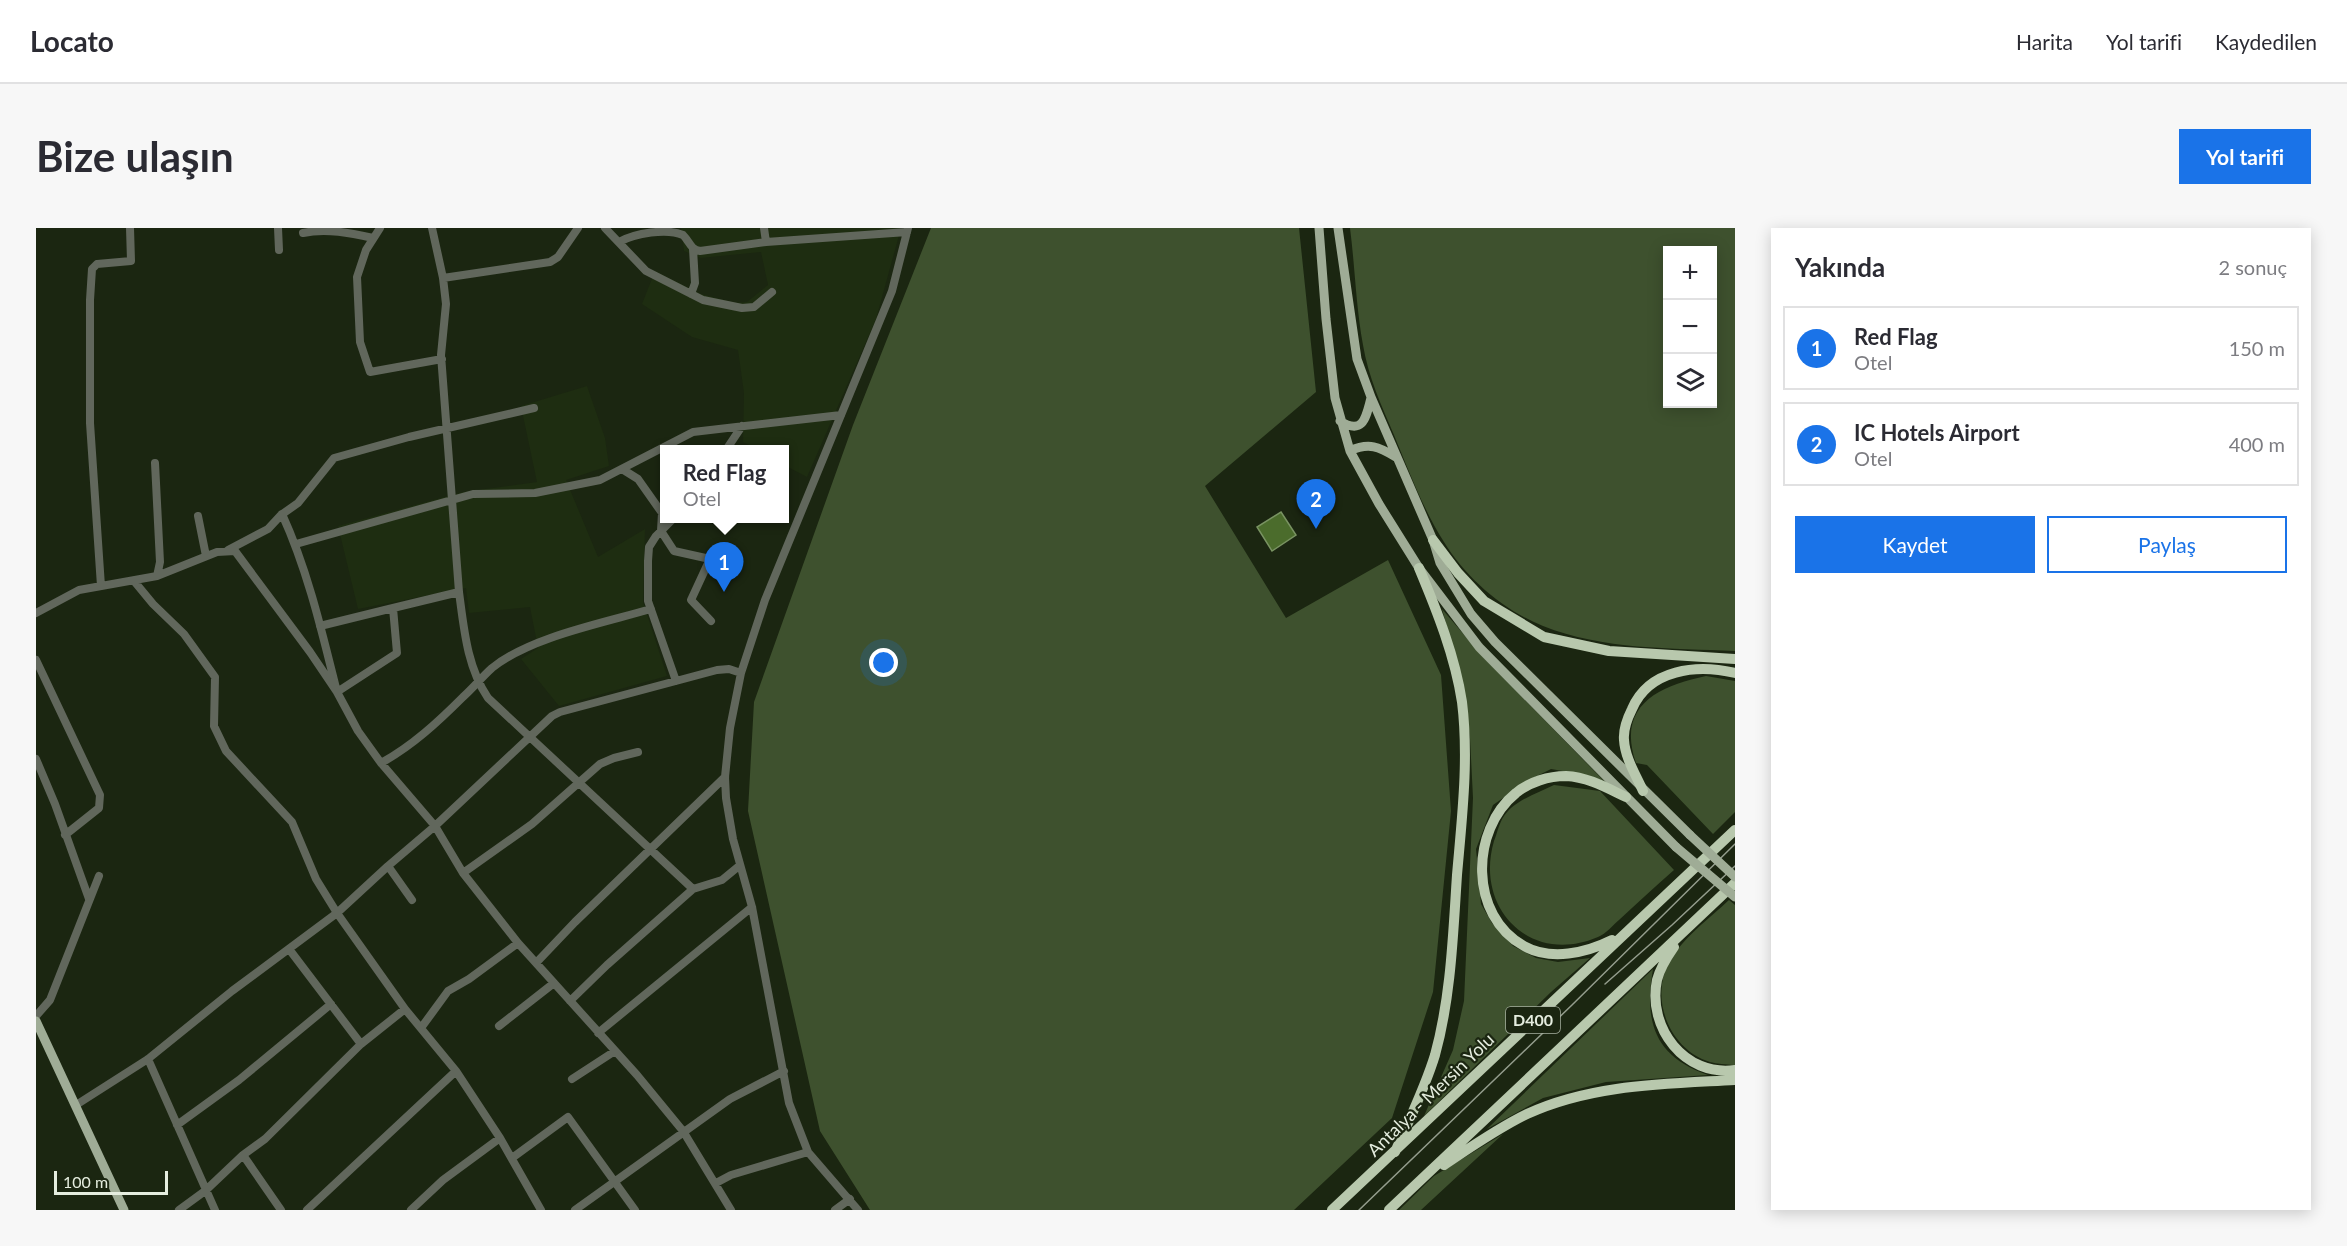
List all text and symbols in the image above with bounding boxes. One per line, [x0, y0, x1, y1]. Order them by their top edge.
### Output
text: Locato [30, 24, 114, 58]
text: Harita [2016, 29, 2073, 54]
text: Yol tarifi [2106, 29, 2182, 54]
text: Kaydedilen [2215, 29, 2317, 54]
button: Yol tarifi [2179, 129, 2311, 184]
text: Bize ulaşın [36, 131, 234, 181]
map controls [1663, 246, 1717, 408]
button: + [1663, 246, 1717, 300]
text: Yakında [1795, 251, 1885, 283]
text: 2 sonuç [2218, 255, 2287, 279]
button: − [1663, 300, 1717, 354]
text: Red Flag [1854, 323, 1938, 350]
text: 1 [1811, 336, 1822, 360]
text: 150 m [2229, 336, 2285, 360]
text: Otel [1854, 350, 1892, 374]
button: layers [1663, 354, 1717, 408]
text: IC Hotels Airport [1854, 419, 2020, 446]
text: 2 [1811, 432, 1822, 456]
text: 400 m [2229, 432, 2285, 456]
popup [660, 445, 789, 523]
text: Otel [1854, 446, 1892, 470]
text: Red Flag [683, 459, 766, 486]
pin: 2 [1296, 480, 1336, 529]
text: Otel [683, 486, 721, 510]
button: Kaydet [1795, 516, 2035, 573]
button: Paylaş [2047, 516, 2287, 573]
pin: 1 [704, 542, 744, 592]
your location [869, 648, 898, 677]
road number: D400 [1506, 1007, 1560, 1033]
street label: Antalya - Mersin Yolu [1362, 1028, 1498, 1161]
scale bar [54, 1168, 168, 1196]
text: 100 m [63, 1172, 108, 1191]

